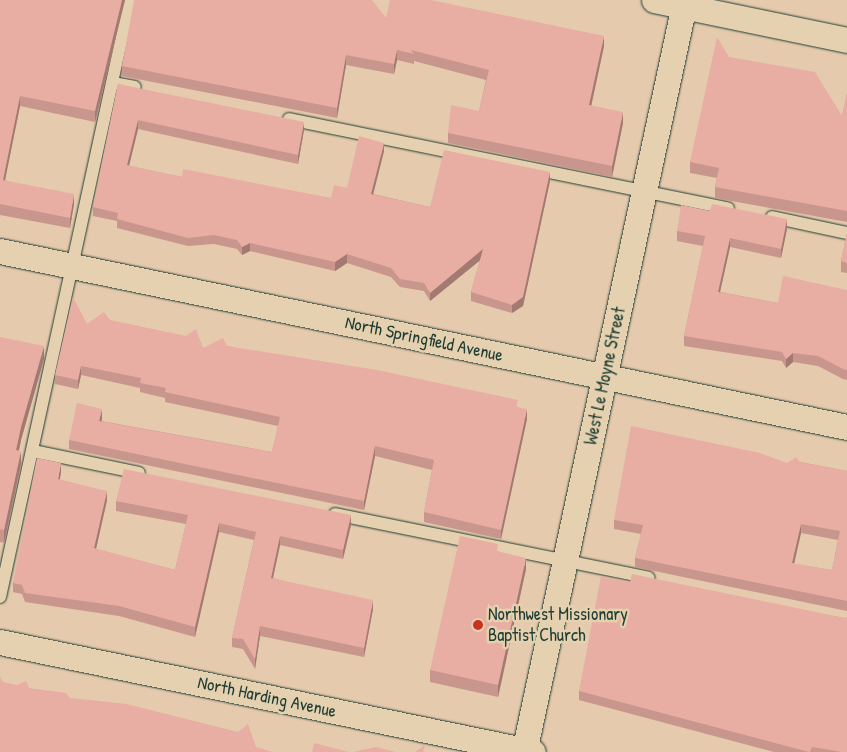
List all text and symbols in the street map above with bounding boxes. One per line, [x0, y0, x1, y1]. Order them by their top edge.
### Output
street label: West Le Moyne Street [580, 305, 630, 447]
street label: North Springfield Avenue [343, 312, 505, 366]
place label: Northwest Missionary Baptist Church [488, 604, 628, 646]
marker: Northwest Missionary Baptist Church [472, 619, 484, 631]
street label: North Harding Avenue [196, 672, 338, 722]

